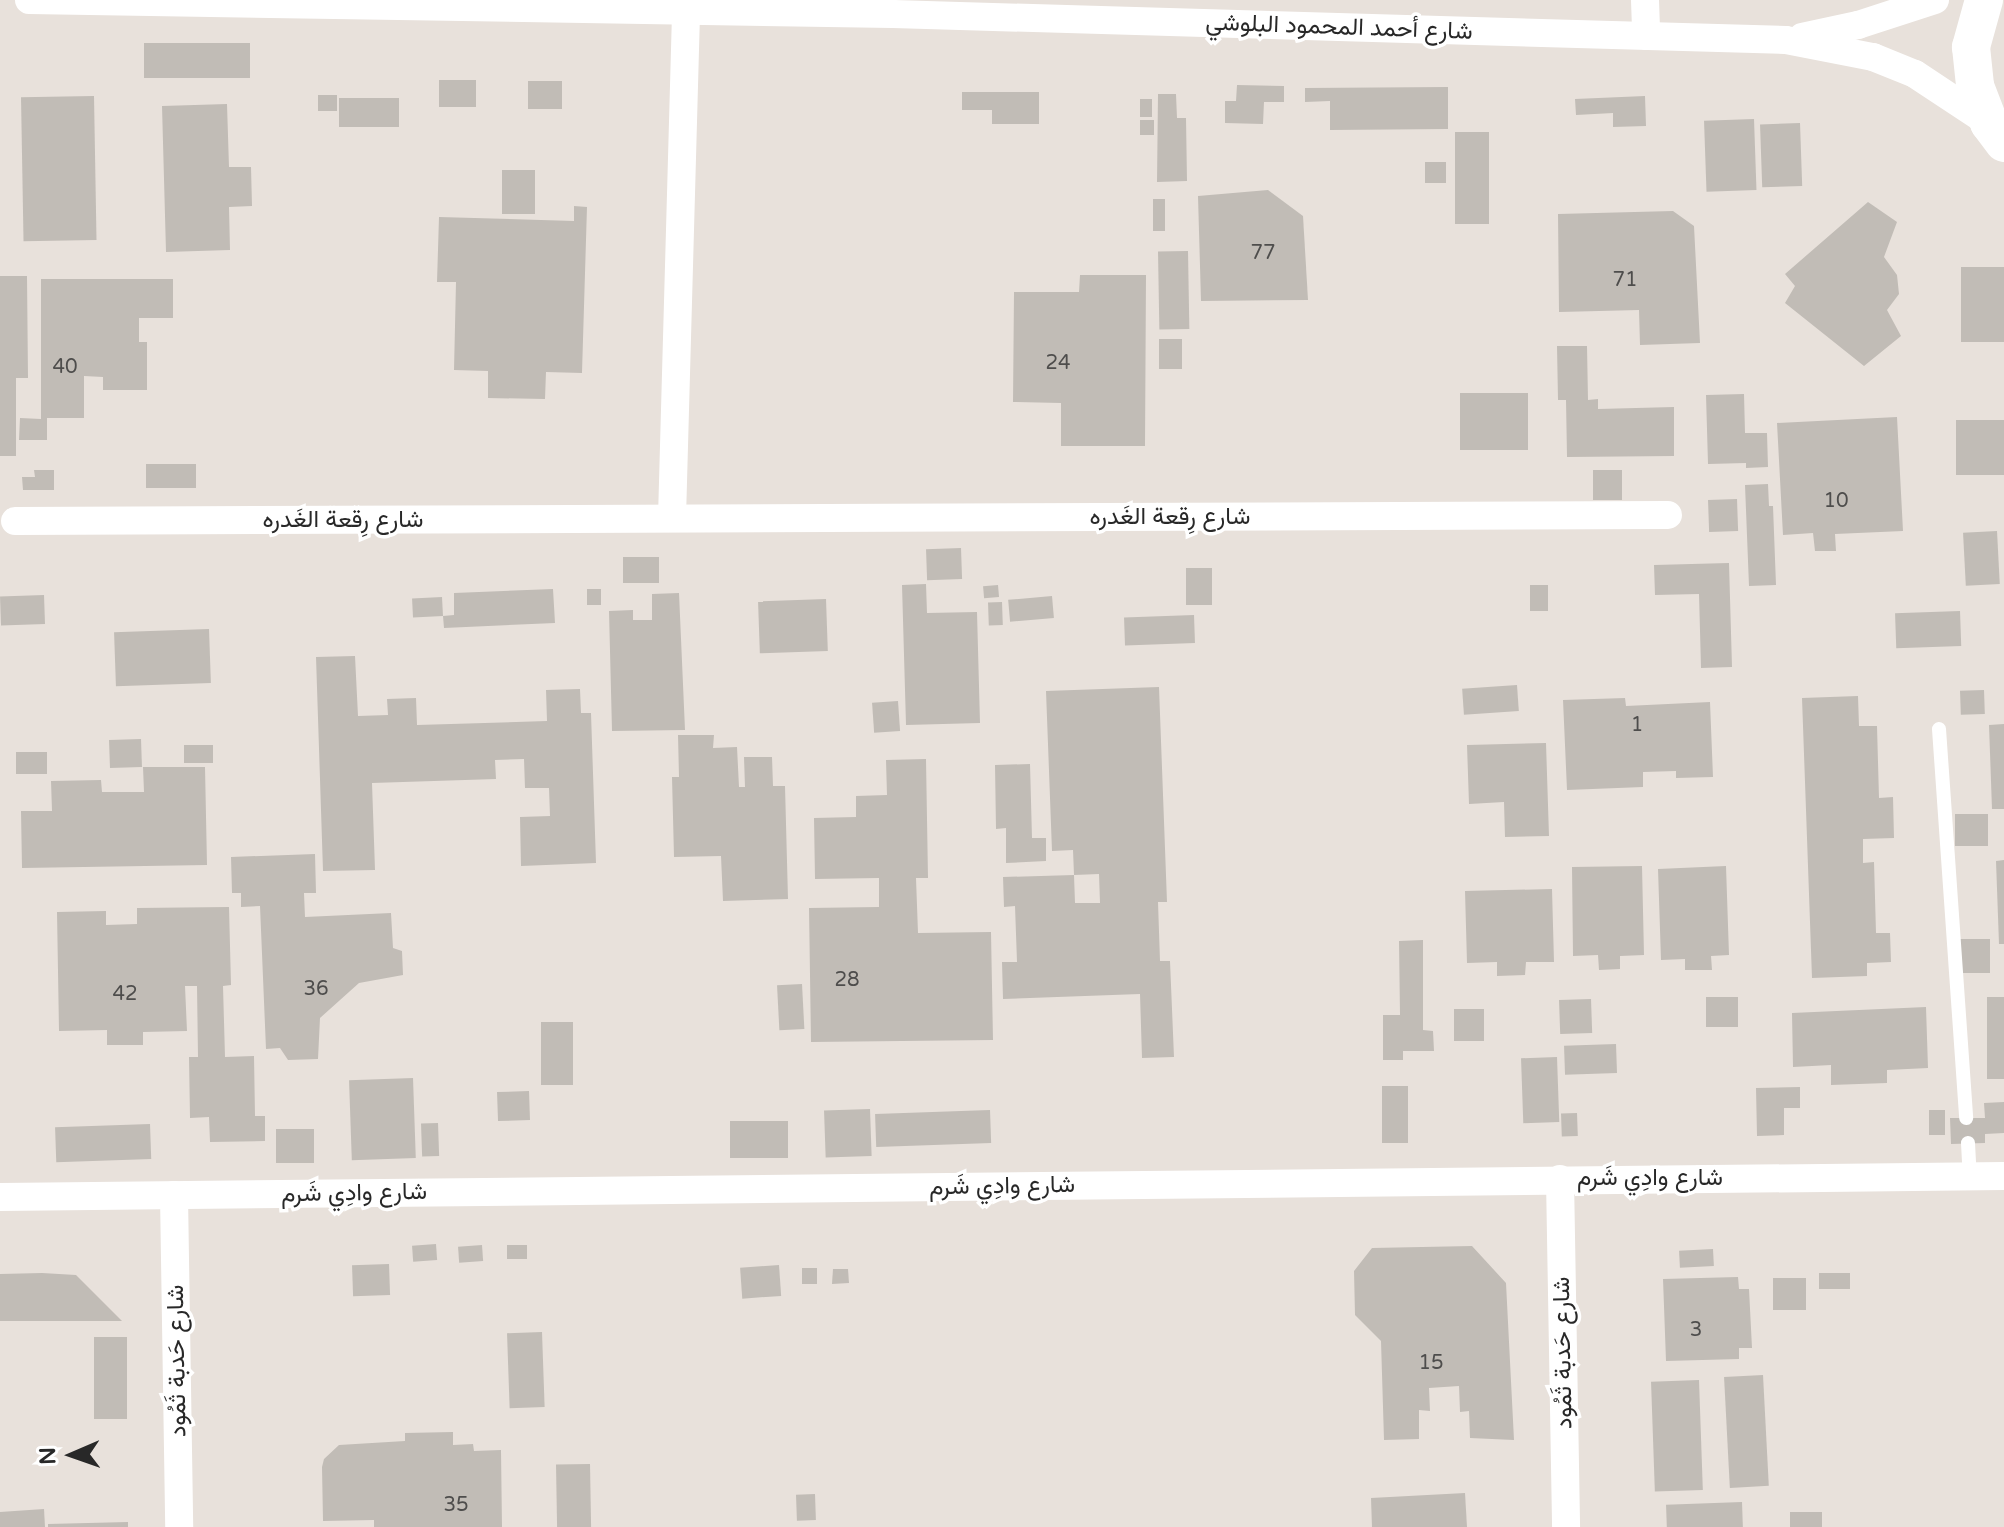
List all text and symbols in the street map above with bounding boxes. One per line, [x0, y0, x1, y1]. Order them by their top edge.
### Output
street label: شارع أحمد المحمود البلوشي [1205, 8, 1473, 46]
house number: 77 [1250, 241, 1276, 265]
house number: 71 [1612, 268, 1638, 292]
house number: 24 [1045, 351, 1071, 375]
house number: 40 [52, 355, 78, 379]
house number: 10 [1823, 489, 1849, 513]
street label: شارع رِقعة الغَدره [1090, 503, 1250, 531]
street label: شارع رِقعة الغَدره [263, 506, 423, 534]
house number: 1 [1631, 713, 1643, 737]
house number: 28 [834, 968, 860, 992]
house number: 36 [303, 977, 329, 1001]
house number: 42 [112, 982, 138, 1006]
street label: شارع وادِي شَرم [1577, 1164, 1723, 1192]
street label: شارع وادِي شَرم [929, 1170, 1075, 1202]
street label: شارع وادِي شَرم [281, 1177, 427, 1209]
street label: شارع حَدبة ثَمُود [1547, 1277, 1579, 1429]
street label: شارع حَدبة ثَمُود [161, 1285, 193, 1437]
house number: 3 [1690, 1318, 1702, 1342]
house number: 15 [1418, 1351, 1444, 1375]
north arrow [32, 1415, 112, 1495]
text: N [35, 1447, 61, 1465]
house number: 35 [443, 1493, 469, 1517]

